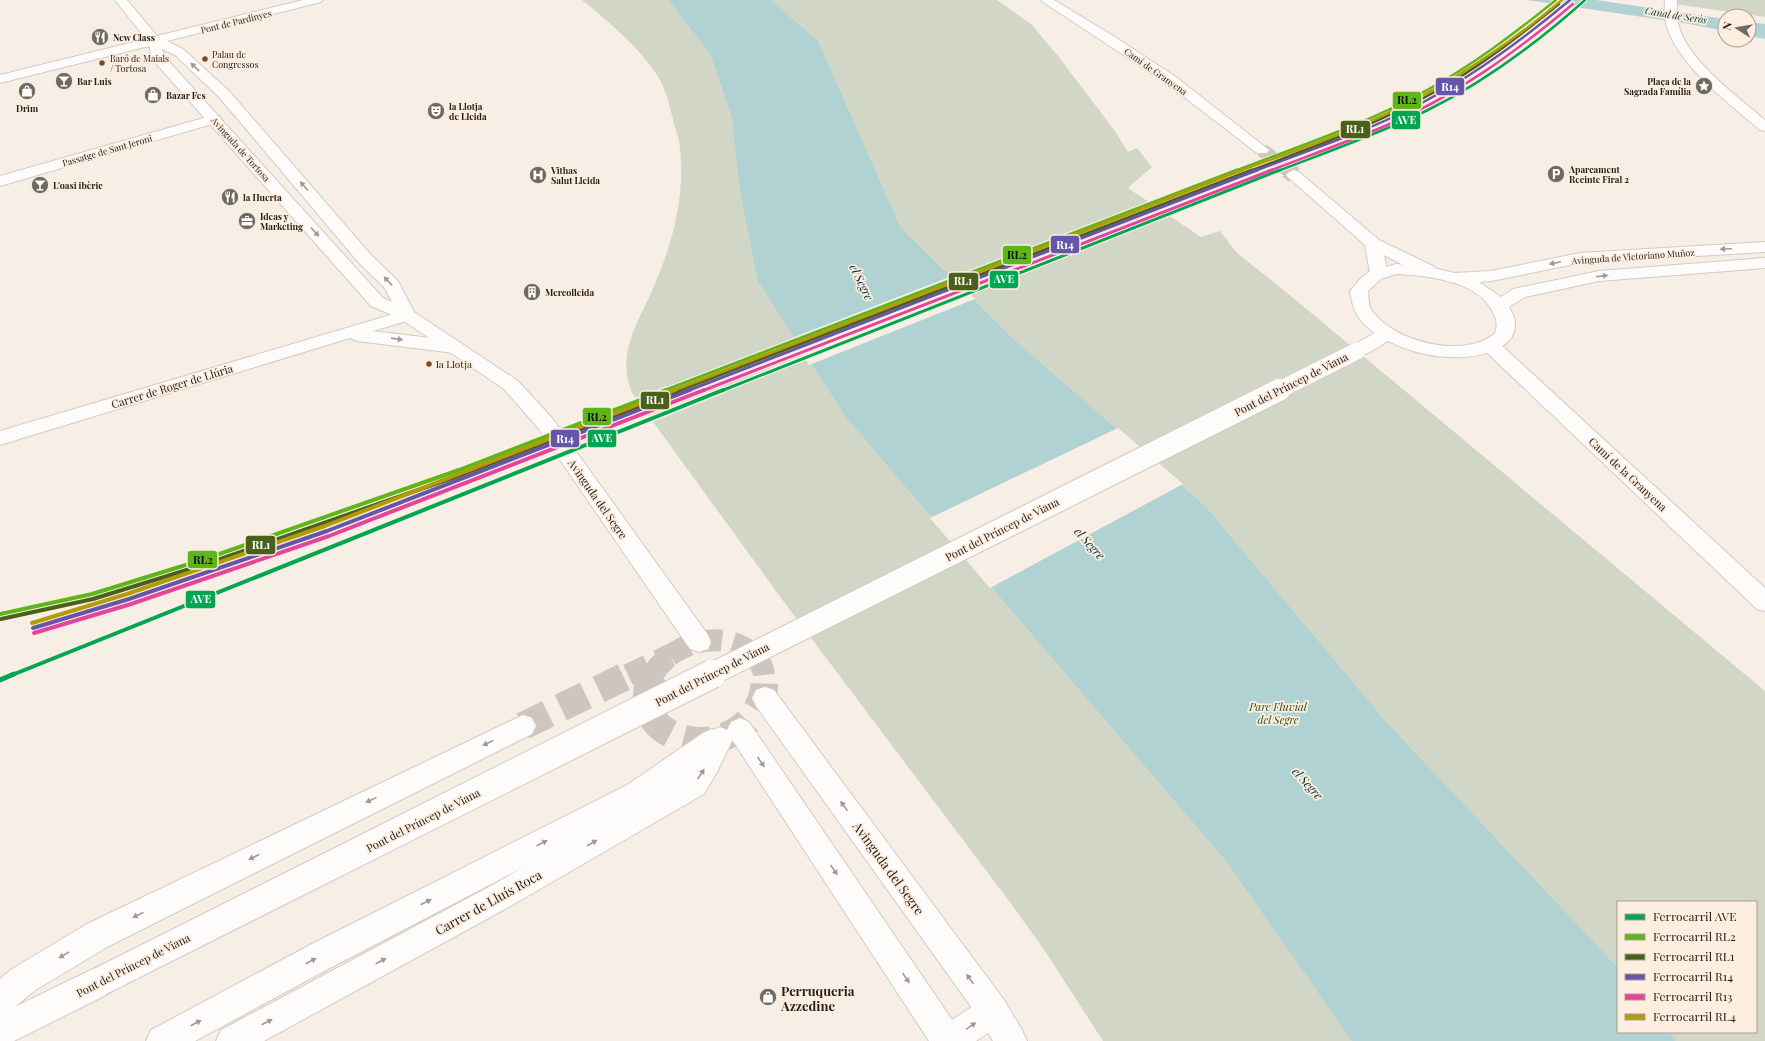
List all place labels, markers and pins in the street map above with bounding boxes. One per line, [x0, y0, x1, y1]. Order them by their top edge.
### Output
restaurant icon: New Class [90, 27, 110, 47]
place label: New Class [113, 31, 155, 43]
place label: Palau de Congressos [212, 48, 259, 70]
place label: Baró de Maials / Tortosa [110, 52, 169, 74]
marker: Palau de Congressos [200, 54, 210, 64]
marker: Baró de Maials / Tortosa [97, 58, 107, 68]
bar icon: Bar Luis [54, 71, 74, 91]
place label: Bar Luis [77, 75, 112, 87]
place label: Plaça de la Sagrada Família [1624, 75, 1691, 97]
place icon: Plaça de la Sagrada Família [1694, 76, 1714, 96]
shop icon: Drim [17, 81, 37, 101]
shop icon: Bazar Fes [143, 85, 163, 105]
place label: Bazar Fes [166, 89, 206, 101]
place label: la Llotja de Lleida [449, 100, 487, 122]
theatre icon: la Llotja de Lleida [426, 101, 446, 121]
place label: Drim [16, 102, 39, 114]
place label: Aparcament Recinte Firal 2 [1568, 163, 1629, 185]
place label: Vithas Salut Lleida [550, 164, 600, 186]
parking icon: Aparcament Recinte Firal 2 [1546, 164, 1566, 184]
hospital icon: Vithas Salut Lleida [528, 165, 548, 185]
bar icon: L'oasi ibèric [30, 175, 50, 195]
place label: L'oasi ibèric [53, 179, 103, 191]
restaurant icon: la Huerta [220, 187, 240, 207]
place label: la Huerta [243, 191, 282, 203]
place label: Ideas y Marketing [260, 210, 303, 232]
office icon: Ideas y Marketing [237, 211, 257, 231]
building icon: Mercolleida [522, 282, 542, 302]
place label: Mercolleida [545, 286, 595, 298]
place label: la Llotja [436, 357, 472, 371]
marker: la Llotja [424, 359, 434, 369]
place label: Perruqueria Azzedine [780, 982, 855, 1014]
shop icon: Perruqueria Azzedine [758, 987, 778, 1007]

